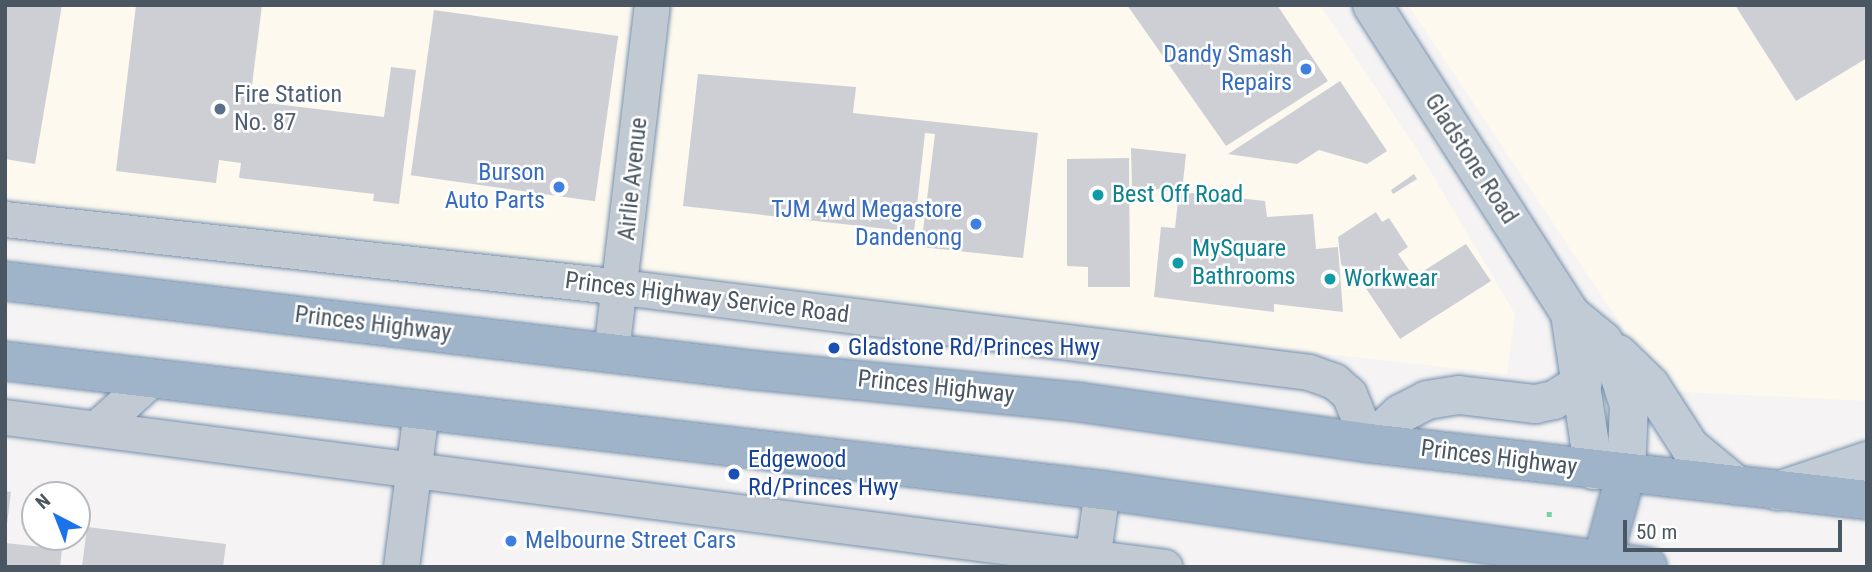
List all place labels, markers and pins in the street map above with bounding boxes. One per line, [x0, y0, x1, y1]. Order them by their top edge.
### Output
place label: Dandy Smash Repairs [1163, 41, 1292, 97]
marker: Dandy Smash Repairs [1298, 61, 1314, 77]
place label: Fire Station No. 87 [234, 81, 342, 137]
marker: Fire Station No. 87 [212, 101, 228, 117]
place label: Burson Auto Parts [445, 159, 545, 215]
marker: Burson Auto Parts [551, 179, 567, 195]
place label: Best Off Road [1112, 181, 1243, 209]
marker: Best Off Road [1090, 187, 1106, 203]
place label: TJM 4wd Megastore Dandenong [771, 196, 962, 252]
marker: TJM 4wd Megastore Dandenong [968, 216, 984, 232]
place label: MySquare Bathrooms [1192, 235, 1295, 291]
marker: MySquare Bathrooms [1170, 255, 1186, 271]
place label: Workwear [1344, 265, 1438, 293]
marker: Workwear [1322, 271, 1338, 287]
place label: Gladstone Rd/Princes Hwy [848, 334, 1100, 362]
marker: Gladstone Rd/Princes Hwy [826, 340, 842, 356]
place label: Edgewood Rd/Princes Hwy [748, 446, 899, 502]
marker: Edgewood Rd/Princes Hwy [726, 466, 742, 482]
place label: Melbourne Street Cars [525, 527, 736, 555]
marker: Melbourne Street Cars [503, 533, 519, 549]

